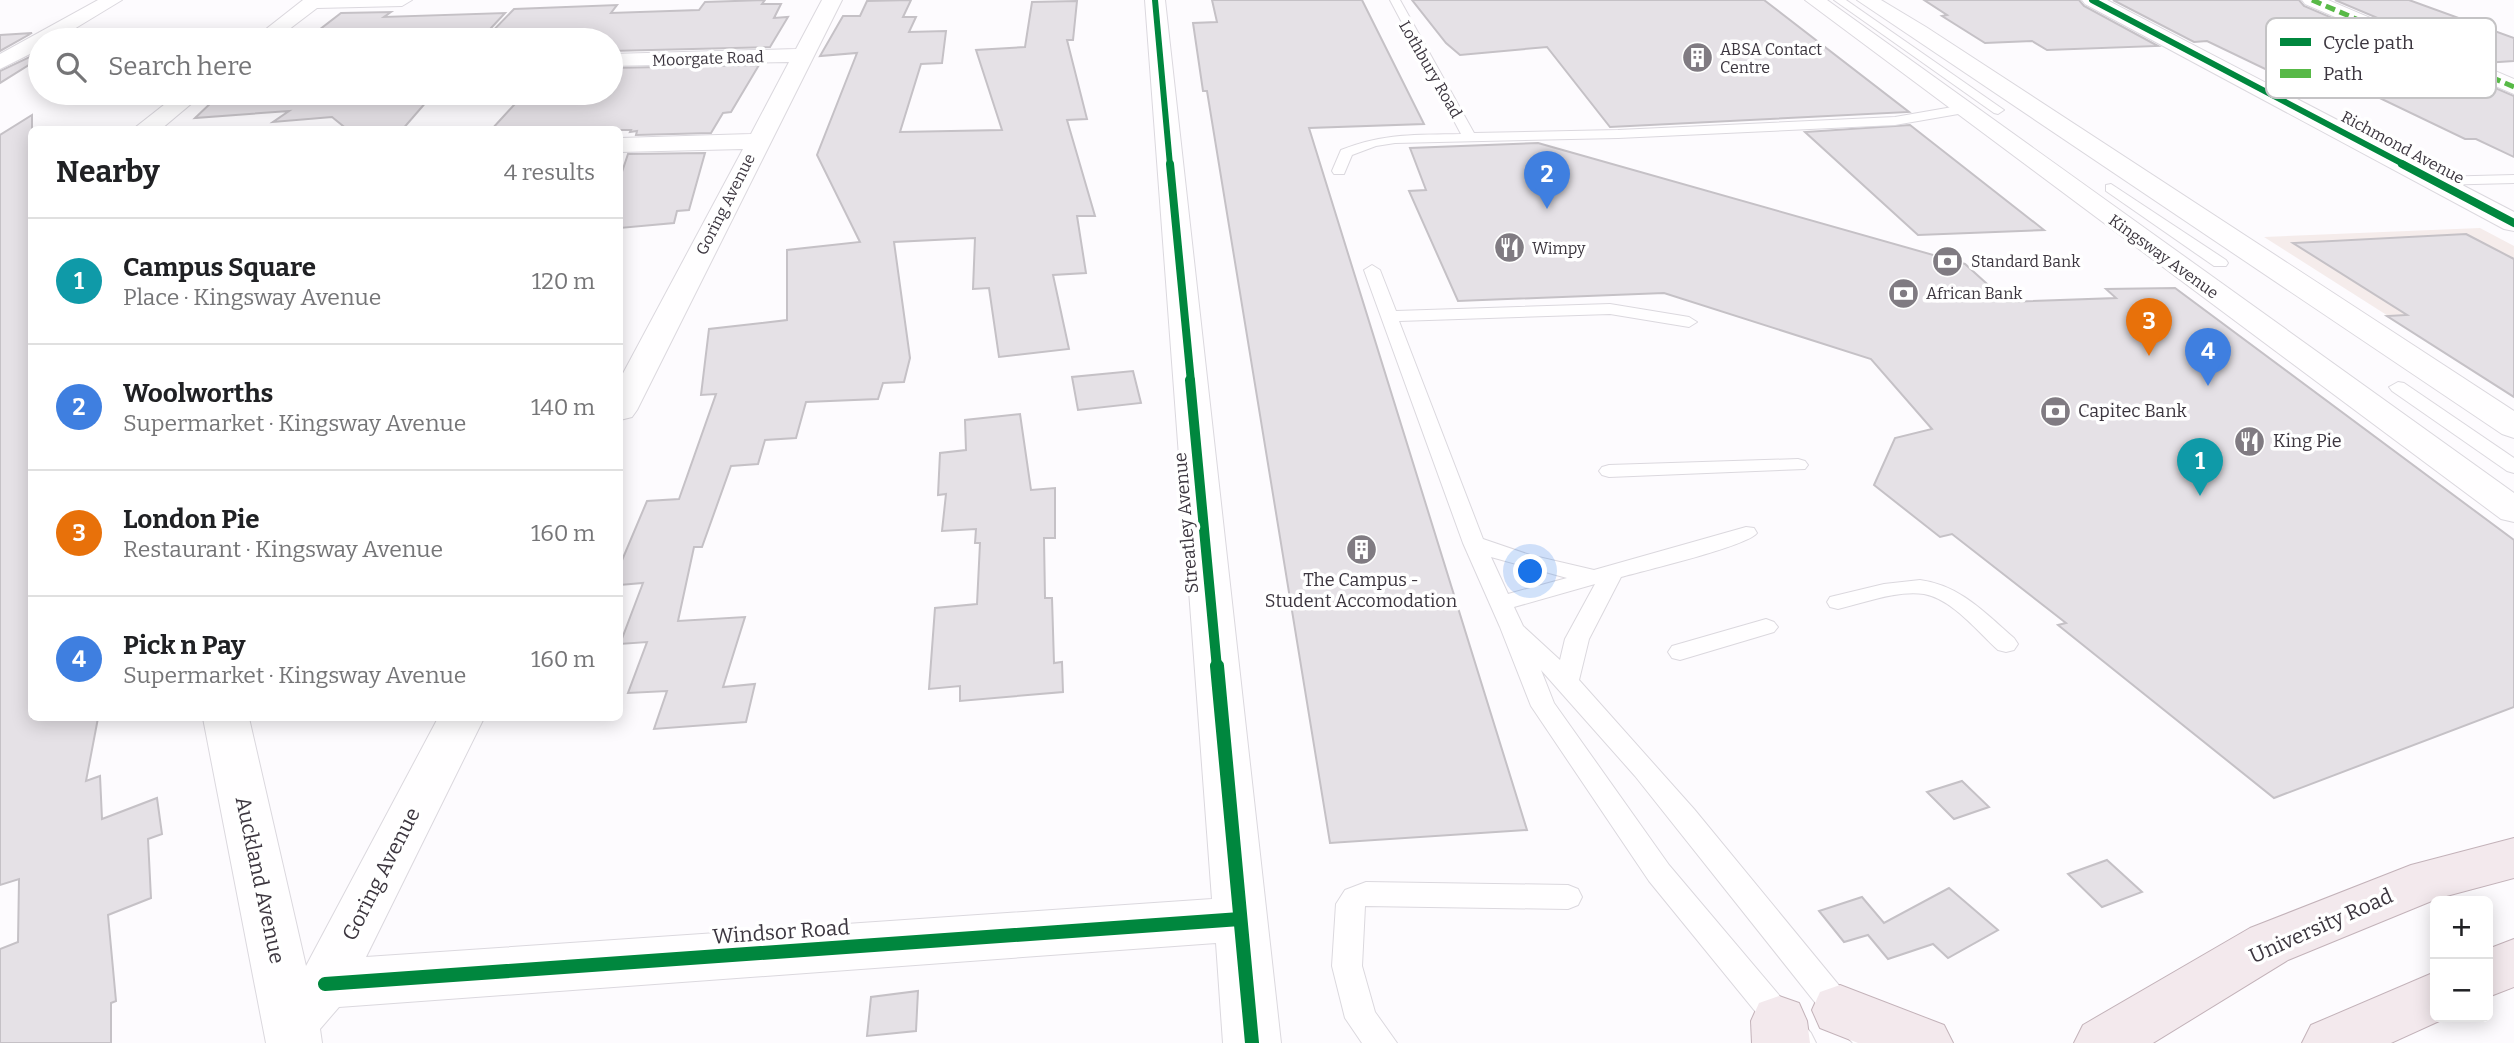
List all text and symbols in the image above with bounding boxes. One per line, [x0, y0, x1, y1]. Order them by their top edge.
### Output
street label: Lothbury Road [1395, 17, 1466, 122]
legend [2266, 18, 2496, 98]
search box [28, 28, 623, 105]
text: Cycle path [2323, 31, 2414, 54]
place label: ABSA Contact Centre [1720, 40, 1822, 77]
building icon: ABSA Contact Centre [1680, 41, 1714, 75]
street label: Moorgate Road [652, 47, 765, 70]
icon: search [52, 48, 90, 86]
text: Search here [108, 51, 252, 82]
text: Path [2323, 62, 2363, 85]
street label: Richmond Avenue [2338, 107, 2467, 188]
street label: Goring Avenue [692, 150, 759, 258]
pin: 2 [1524, 151, 1570, 209]
text: Nearby [56, 154, 160, 190]
text: 4 results [504, 158, 595, 186]
street label: Kingsway Avenue [2105, 210, 2222, 303]
restaurant icon: Wimpy [1492, 231, 1526, 265]
place label: Wimpy [1532, 239, 1586, 258]
bank icon: Standard Bank [1931, 244, 1965, 278]
text: Campus Square [123, 252, 316, 283]
place label: Standard Bank [1971, 252, 2080, 271]
text: 1 [74, 267, 84, 295]
text: 120 m [532, 267, 595, 295]
bank icon: African Bank [1886, 276, 1920, 310]
text: Place · Kingsway Avenue [123, 283, 381, 311]
place label: African Bank [1926, 284, 2022, 303]
pin: 3 [2126, 298, 2172, 356]
pin: 4 [2185, 328, 2231, 386]
text: Woolworths [123, 378, 273, 409]
text: 2 [73, 393, 85, 421]
text: 140 m [531, 393, 595, 421]
bank icon: Capitec Bank [2038, 394, 2072, 428]
place label: Capitec Bank [2078, 400, 2188, 422]
text: Supermarket · Kingsway Avenue [123, 409, 466, 437]
restaurant icon: King Pie [2233, 424, 2267, 458]
place label: King Pie [2273, 430, 2342, 452]
pin: 1 [2177, 438, 2223, 496]
street label: Streatley Avenue [1169, 451, 1203, 595]
text: London Pie [123, 504, 259, 535]
text: 3 [72, 519, 86, 547]
text: 160 m [531, 519, 595, 547]
building icon: The Campus - Student Accomodation [1344, 533, 1378, 567]
text: Restaurant · Kingsway Avenue [123, 535, 443, 563]
your location [1513, 554, 1547, 588]
place label: The Campus - Student Accomodation [1265, 569, 1458, 612]
text: Pick n Pay [123, 630, 245, 661]
text: 4 [72, 645, 86, 673]
text: 160 m [531, 645, 595, 673]
text: Supermarket · Kingsway Avenue [123, 661, 466, 689]
street label: Auckland Avenue [230, 794, 290, 966]
street label: Goring Avenue [336, 803, 426, 945]
street label: University Road [2245, 883, 2397, 969]
map controls [2430, 896, 2493, 1022]
button: + [2430, 896, 2493, 959]
street label: Windsor Road [711, 914, 851, 950]
button: − [2430, 959, 2493, 1022]

